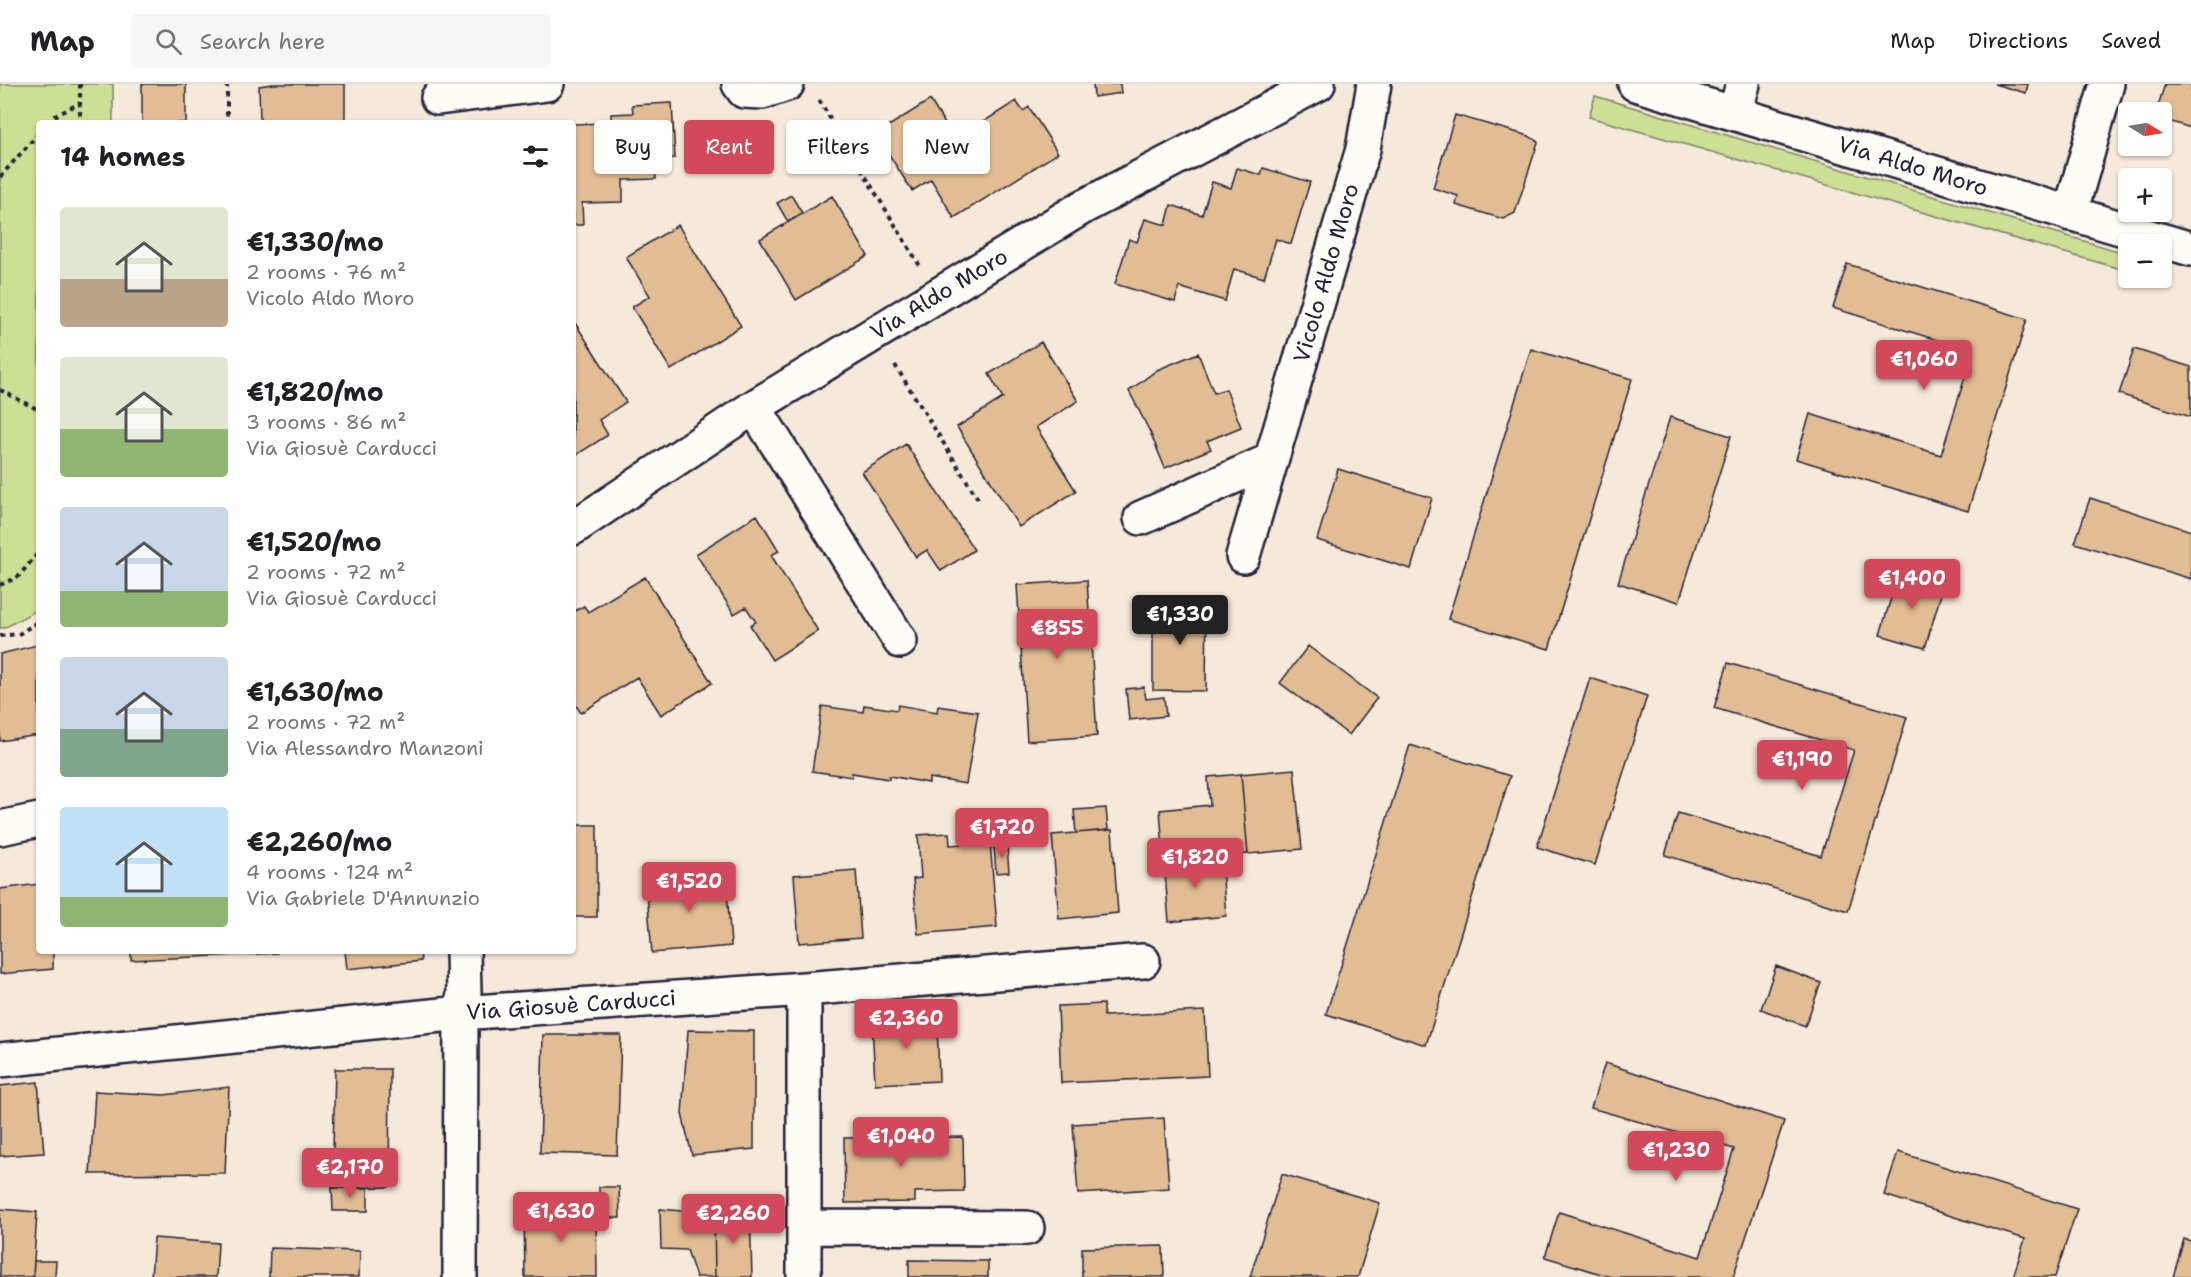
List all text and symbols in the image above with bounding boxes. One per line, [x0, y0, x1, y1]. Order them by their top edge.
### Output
search box [131, 14, 551, 68]
text: Map [30, 22, 95, 60]
icon: search [152, 25, 185, 58]
text: Search here [200, 27, 325, 56]
text: Map [1890, 27, 1935, 55]
text: Directions [1968, 27, 2068, 55]
text: Saved [2101, 27, 2161, 55]
north arrow [2118, 102, 2172, 156]
map controls [2118, 102, 2172, 288]
chip: Buy [594, 120, 672, 174]
chip: Rent [684, 120, 774, 174]
chip: Filters [786, 120, 891, 174]
chip: New [903, 120, 990, 174]
street label: Via Aldo Moro [1835, 129, 1991, 203]
text: 14 homes [60, 139, 186, 174]
icon: filters [519, 140, 552, 173]
button: + [2118, 168, 2172, 222]
street label: Vicolo Aldo Moro [1287, 180, 1365, 366]
text: €1,330/mo [246, 224, 384, 259]
icon: home [108, 231, 180, 303]
button: − [2118, 234, 2172, 288]
street label: Via Aldo Moro [865, 242, 1013, 346]
text: 2 rooms · 76 m² [246, 259, 406, 285]
text: Vicolo Aldo Moro [246, 285, 414, 311]
pin: €1,060 [1875, 340, 1973, 391]
text: €1,060 [1890, 346, 1958, 372]
text: €1,820/mo [246, 374, 384, 409]
icon: home [108, 381, 180, 453]
text: 3 rooms · 86 m² [246, 409, 406, 435]
text: Via Giosuè Carducci [246, 435, 437, 461]
text: €1,520/mo [246, 524, 382, 559]
icon: home [108, 531, 180, 603]
text: 2 rooms · 72 m² [246, 559, 405, 585]
pin: €1,400 [1863, 559, 1961, 610]
text: €1,400 [1878, 565, 1946, 591]
text: Via Giosuè Carducci [246, 585, 437, 611]
pin: €1,330 [1131, 595, 1229, 646]
text: €1,330 [1146, 601, 1214, 627]
pin: €855 [1021, 609, 1093, 660]
text: €855 [1031, 615, 1083, 641]
text: €1,630/mo [246, 674, 384, 709]
icon: home [108, 681, 180, 753]
text: 2 rooms · 72 m² [246, 709, 405, 735]
text: Via Alessandro Manzoni [246, 735, 484, 761]
pin: €1,190 [1753, 740, 1851, 791]
text: €1,190 [1771, 746, 1833, 772]
pin: €1,720 [953, 808, 1051, 859]
text: €1,720 [969, 814, 1035, 840]
text: €2,260/mo [246, 824, 393, 859]
icon: home [108, 831, 180, 903]
pin: €1,820 [1146, 838, 1244, 889]
text: €1,820 [1161, 844, 1229, 870]
text: 4 rooms · 124 m² [246, 859, 413, 885]
pin: €1,520 [640, 862, 738, 913]
text: €1,520 [656, 868, 722, 894]
text: Via Gabriele D'Annunzio [246, 885, 480, 911]
street label: Via Giosuè Carducci [465, 983, 677, 1027]
pin: €2,360 [857, 999, 955, 1050]
text: €2,360 [869, 1005, 943, 1031]
pin: €1,040 [852, 1117, 950, 1168]
text: €1,040 [867, 1123, 935, 1149]
pin: €1,230 [1627, 1131, 1725, 1182]
text: €1,230 [1642, 1137, 1710, 1163]
pin: €2,170 [301, 1148, 399, 1199]
text: €2,170 [316, 1154, 384, 1180]
pin: €1,630 [512, 1192, 610, 1243]
pin: €2,260 [684, 1194, 782, 1245]
text: €1,630 [527, 1198, 595, 1224]
text: €2,260 [696, 1200, 770, 1226]

